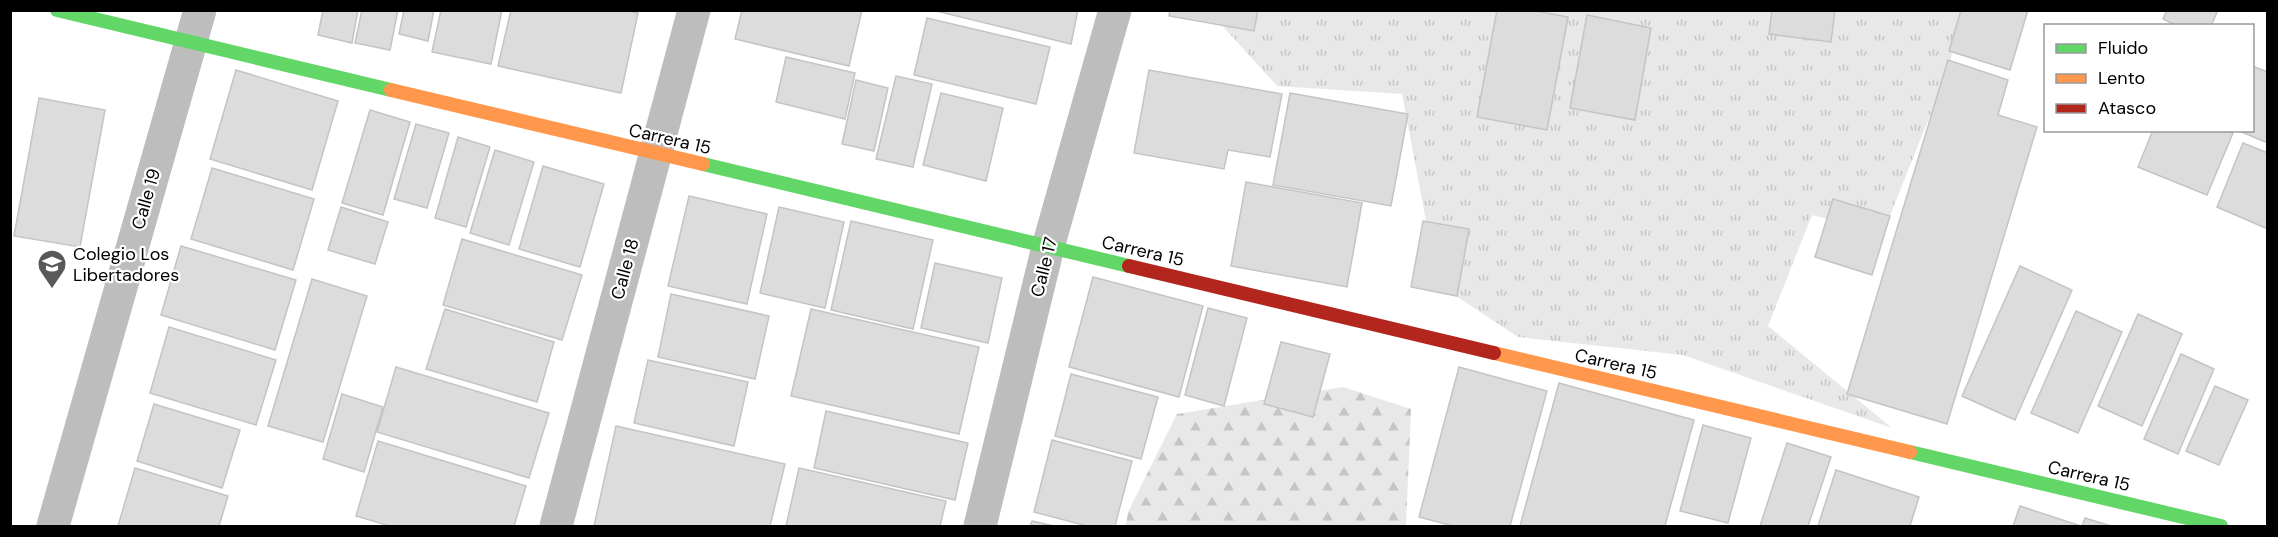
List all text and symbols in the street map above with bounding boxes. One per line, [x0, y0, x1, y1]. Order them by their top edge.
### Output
legend [2044, 24, 2254, 132]
text: Fluido [2098, 36, 2148, 60]
text: Lento [2098, 66, 2145, 90]
text: Atasco [2098, 96, 2156, 120]
street label: Carrera 15 [626, 118, 714, 160]
street label: Calle 19 [126, 166, 166, 232]
street label: Carrera 15 [1099, 230, 1187, 272]
street label: Calle 17 [1025, 235, 1063, 299]
street label: Calle 18 [605, 236, 645, 302]
place label: Colegio Los Libertadores [73, 242, 179, 287]
school or university icon: Colegio Los Libertadores [36, 248, 68, 290]
street label: Carrera 15 [1572, 343, 1660, 385]
street label: Carrera 15 [2045, 455, 2133, 497]

